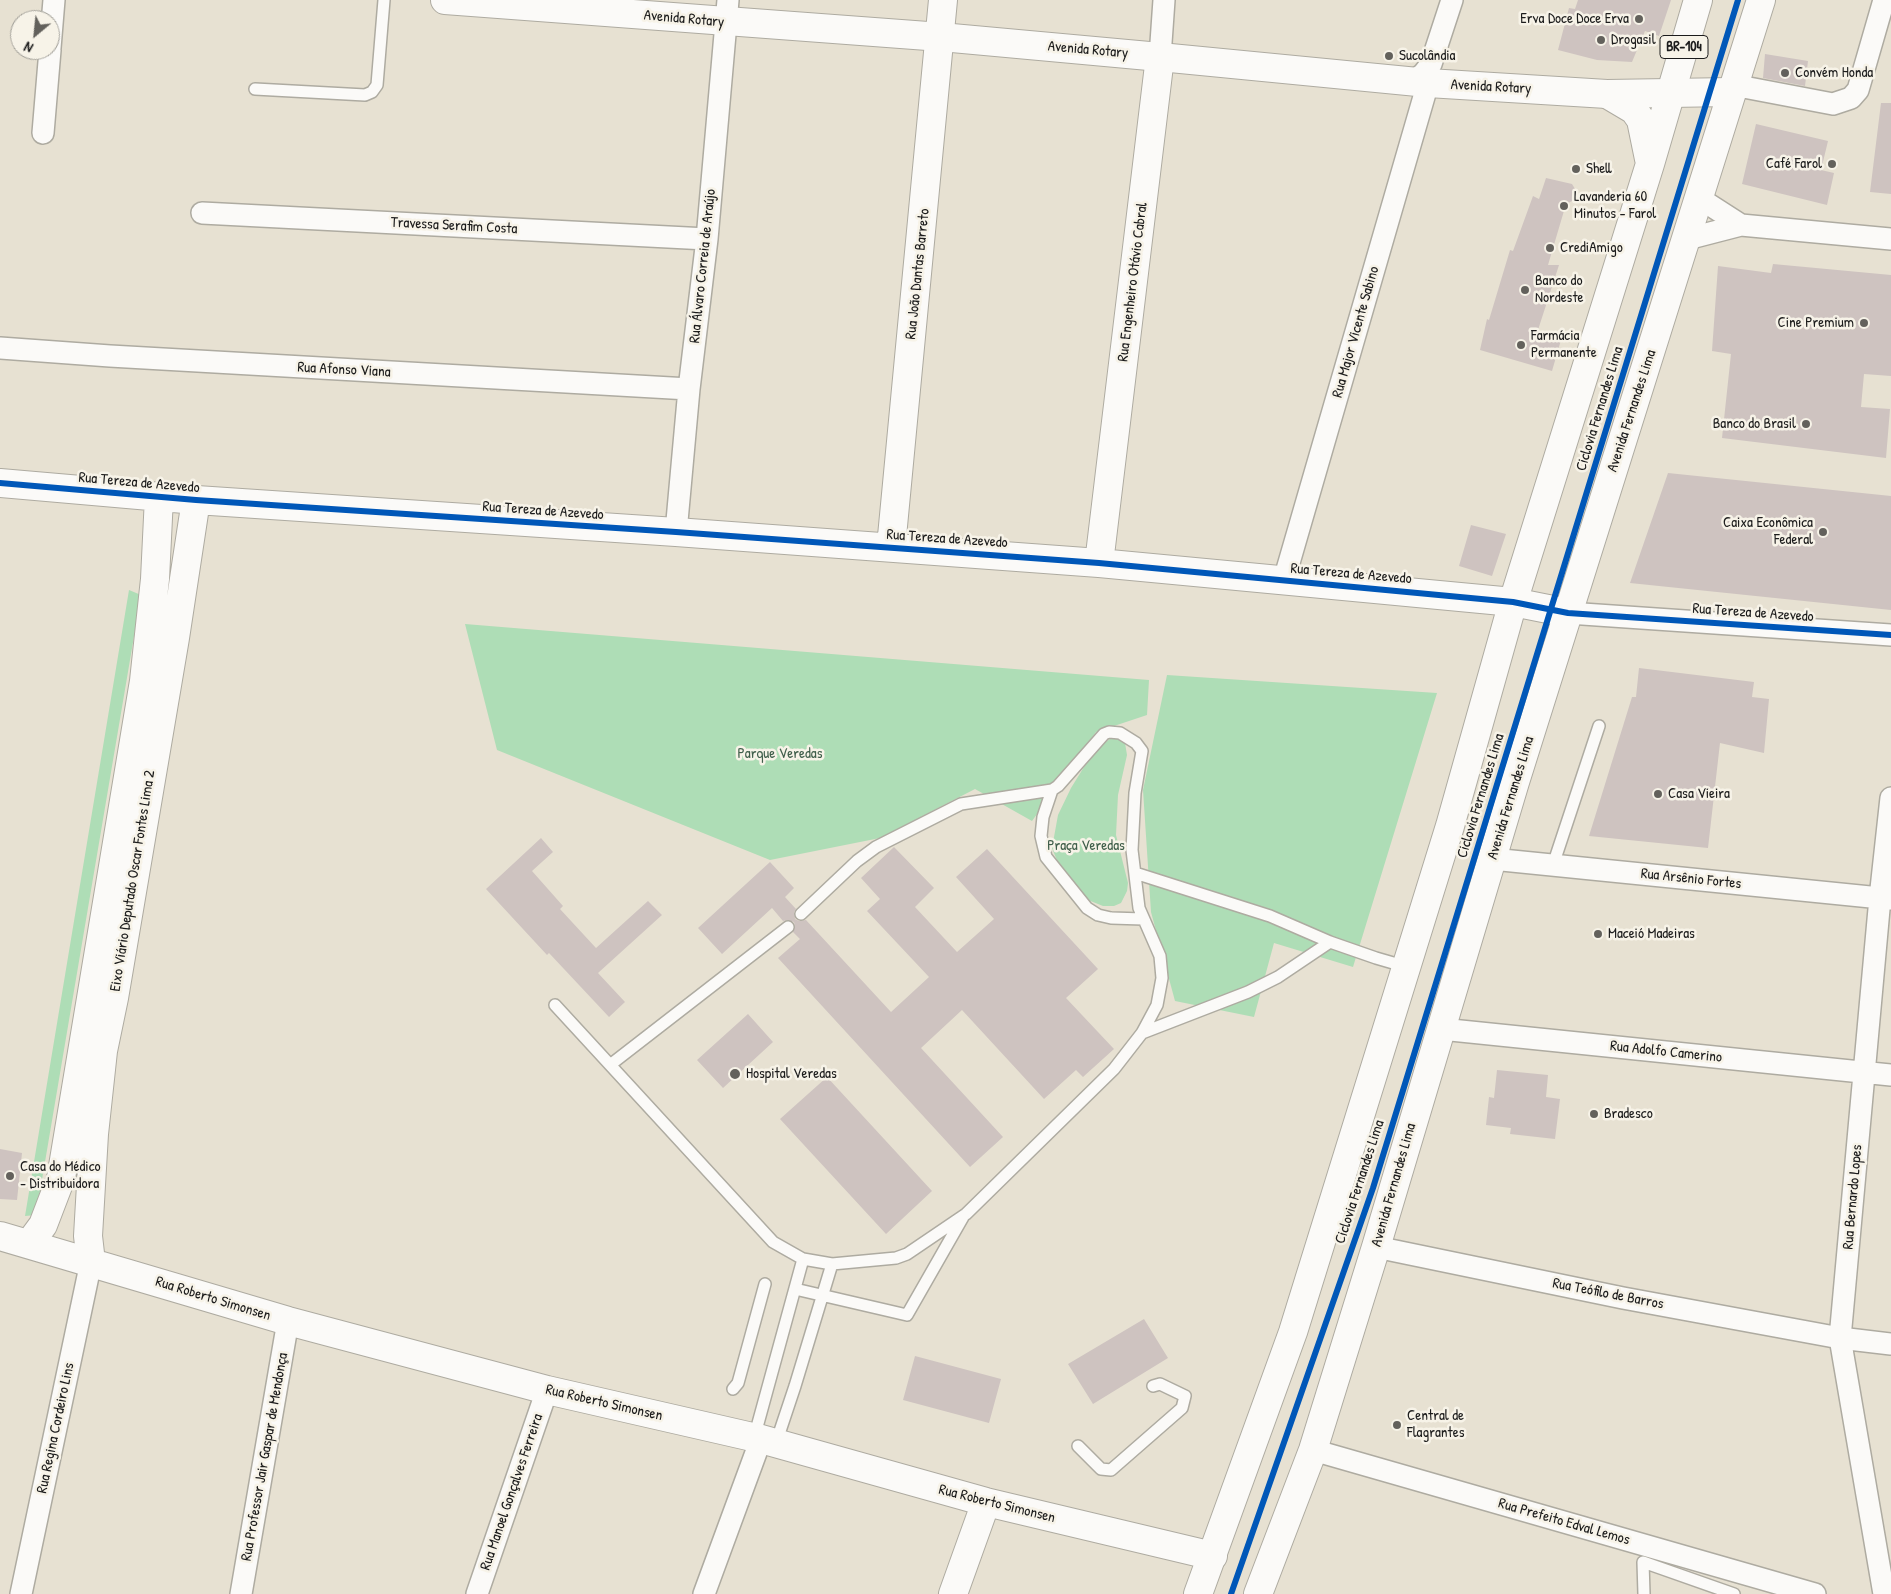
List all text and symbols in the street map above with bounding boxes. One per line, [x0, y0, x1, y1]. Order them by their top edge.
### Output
street label: Avenida Rotary [643, 7, 725, 31]
north arrow [10, 10, 60, 60]
place label: Erva Doce Doce Erva [1520, 10, 1629, 28]
marker: Erva Doce Doce Erva [1633, 13, 1645, 25]
place label: Drogasil [1611, 31, 1656, 49]
marker: Drogasil [1595, 34, 1607, 46]
road number: BR-104 [1660, 36, 1708, 58]
text: N [20, 38, 36, 58]
street label: Avenida Rotary [1047, 38, 1129, 62]
place label: Sucolândia [1399, 47, 1455, 65]
marker: Sucolândia [1383, 50, 1395, 62]
place label: Convém Honda [1795, 64, 1873, 82]
marker: Convém Honda [1779, 67, 1791, 79]
street label: Avenida Rotary [1450, 76, 1532, 98]
place label: Café Farol [1766, 155, 1822, 173]
marker: Café Farol [1826, 158, 1838, 170]
place label: Shell [1586, 160, 1612, 178]
marker: Shell [1570, 163, 1582, 175]
street label: Rua Álvaro Correia de Araújo [686, 188, 720, 344]
place label: Lavanderia 60 Minutos - Farol [1574, 188, 1656, 223]
marker: Lavanderia 60 Minutos - Farol [1558, 200, 1570, 212]
street label: Rua Engenheiro Otávio Cabral [1114, 201, 1152, 363]
street label: Rua João Dantas Barreto [902, 208, 934, 340]
street label: Travessa Serafim Costa [390, 214, 518, 238]
place label: CrediAmigo [1560, 239, 1623, 257]
marker: CrediAmigo [1544, 242, 1556, 254]
street label: Rua Major Vicente Sabino [1329, 264, 1383, 400]
place label: Banco do Nordeste [1535, 272, 1584, 307]
marker: Banco do Nordeste [1519, 284, 1531, 296]
place label: Cine Premium [1778, 314, 1854, 332]
marker: Cine Premium [1858, 317, 1870, 329]
place label: Farmácia Permanente [1531, 327, 1597, 362]
marker: Farmácia Permanente [1515, 339, 1527, 351]
street label: Ciclovia Fernandes Lima [1573, 345, 1627, 473]
street label: Avenida Fernandes Lima [1604, 348, 1660, 474]
street label: Rua Afonso Viana [297, 359, 391, 381]
place label: Banco do Brasil [1713, 415, 1796, 433]
marker: Banco do Brasil [1800, 418, 1812, 430]
street label: Rua Tereza de Azevedo [78, 469, 200, 497]
street label: Rua Tereza de Azevedo [482, 498, 604, 524]
place label: Caixa Econômica Federal [1723, 514, 1813, 549]
street label: Rua Tereza de Azevedo [886, 526, 1008, 552]
marker: Caixa Econômica Federal [1817, 526, 1829, 538]
street label: Rua Tereza de Azevedo [1290, 560, 1412, 588]
street label: Rua Tereza de Azevedo [1692, 600, 1814, 626]
street label: Ciclovia Fernandes Lima [1454, 732, 1508, 860]
street label: Avenida Fernandes Lima [1484, 734, 1538, 862]
park label: Parque Veredas [738, 745, 822, 763]
street label: Eixo Viário Deputado Oscar Fontes Lima 2 [107, 769, 159, 993]
place label: Casa Vieira [1668, 785, 1730, 803]
marker: Casa Vieira [1652, 788, 1664, 800]
park label: Praça Veredas [1047, 837, 1125, 855]
street label: Rua Arsênio Fortes [1640, 865, 1742, 893]
place label: Maceió Madeiras [1608, 925, 1695, 943]
marker: Maceió Madeiras [1592, 928, 1604, 940]
street label: Rua Adolfo Camerino [1609, 1037, 1723, 1067]
place label: Hospital Veredas [746, 1065, 837, 1083]
marker: Hospital Veredas [728, 1067, 742, 1081]
place label: Bradesco [1604, 1105, 1653, 1123]
marker: Bradesco [1588, 1108, 1600, 1120]
street label: Ciclovia Fernandes Lima [1332, 1118, 1388, 1246]
street label: Avenida Fernandes Lima [1368, 1121, 1420, 1249]
street label: Rua Bernardo Lopes [1839, 1144, 1867, 1250]
place label: Casa do Médico - Distribuidora [20, 1158, 101, 1193]
marker: Casa do Médico - Distribuidora [4, 1170, 16, 1182]
street label: Rua Roberto Simonsen [153, 1273, 273, 1325]
street label: Rua Teófilo de Barros [1551, 1274, 1665, 1314]
street label: Rua Professor Jair Gaspar de Mendonça [238, 1352, 292, 1562]
street label: Rua Regina Cordeiro Lins [33, 1361, 79, 1495]
street label: Rua Roberto Simonsen [544, 1381, 664, 1425]
place label: Central de Flagrantes [1407, 1407, 1465, 1442]
street label: Rua Manoel Gonçalves Ferreira [477, 1411, 547, 1573]
marker: Central de Flagrantes [1391, 1419, 1403, 1431]
street label: Rua Roberto Simonsen [937, 1481, 1057, 1527]
street label: Rua Prefeito Edval Lemos [1496, 1495, 1632, 1549]

